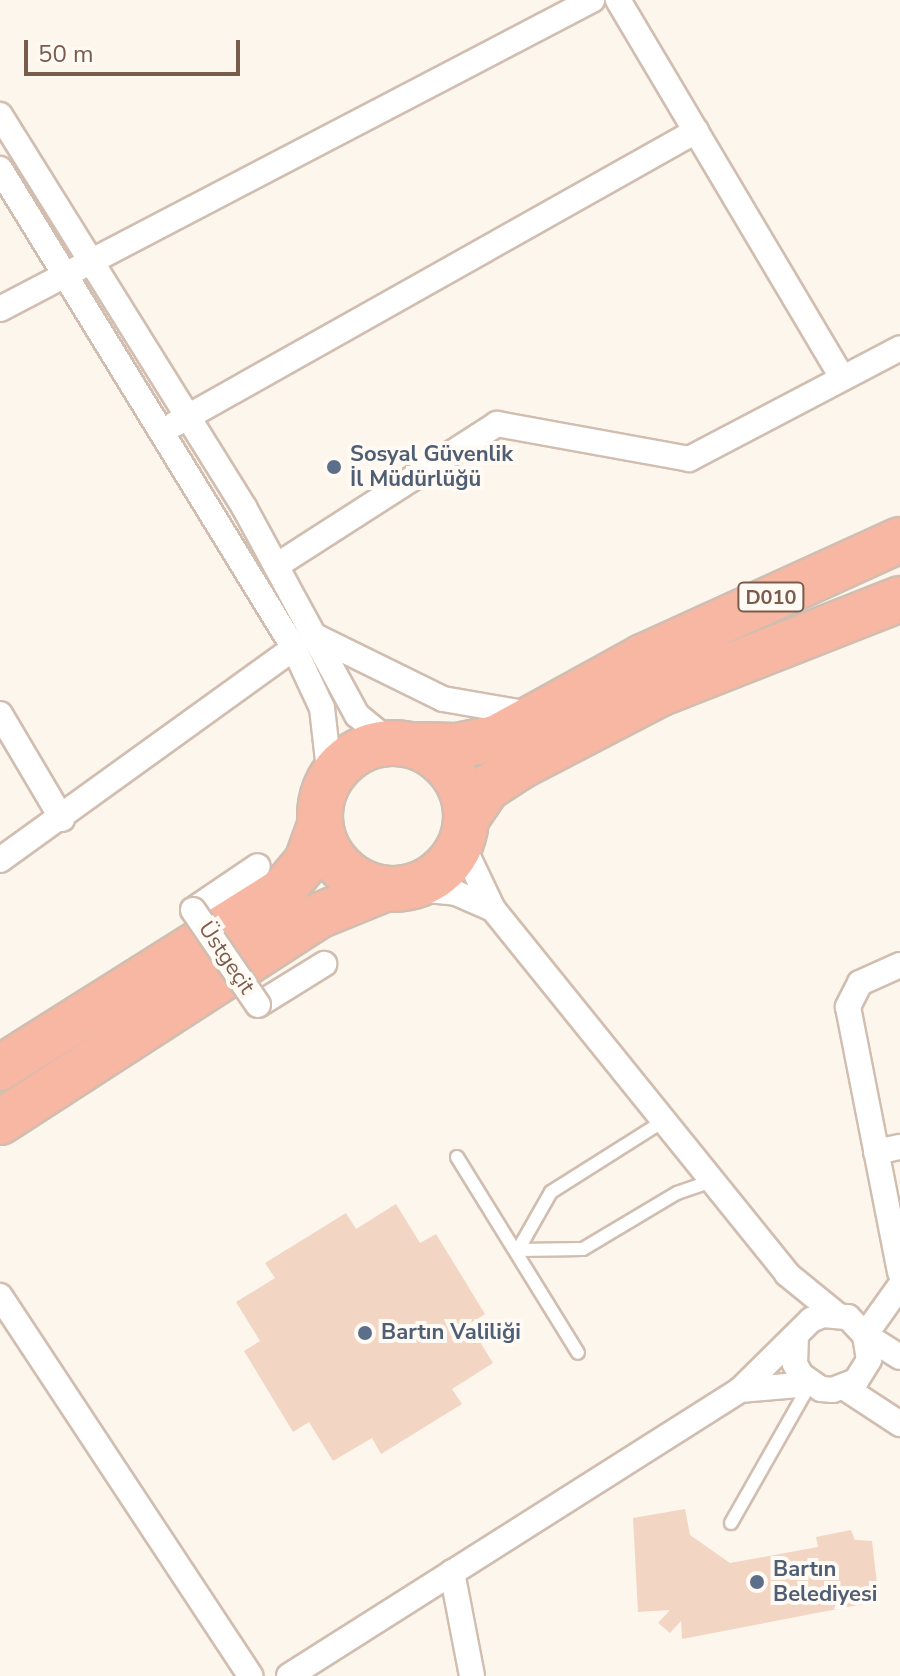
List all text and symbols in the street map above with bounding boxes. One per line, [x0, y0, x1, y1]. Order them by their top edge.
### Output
scale bar [28, 24, 244, 74]
text: 50 m [38, 38, 94, 70]
place label: Sosyal Güvenlik İl Müdürlüğü [350, 441, 513, 492]
marker: Sosyal Güvenlik İl Müdürlüğü [325, 458, 343, 476]
road number: D010 [737, 581, 805, 613]
street label: Üstgeçit [192, 917, 260, 999]
place label: Bartın Valiliği [381, 1320, 521, 1346]
marker: Bartın Valiliği [356, 1324, 374, 1342]
place label: Bartın Belediyesi [773, 1556, 877, 1608]
marker: Bartın Belediyesi [748, 1573, 766, 1591]

